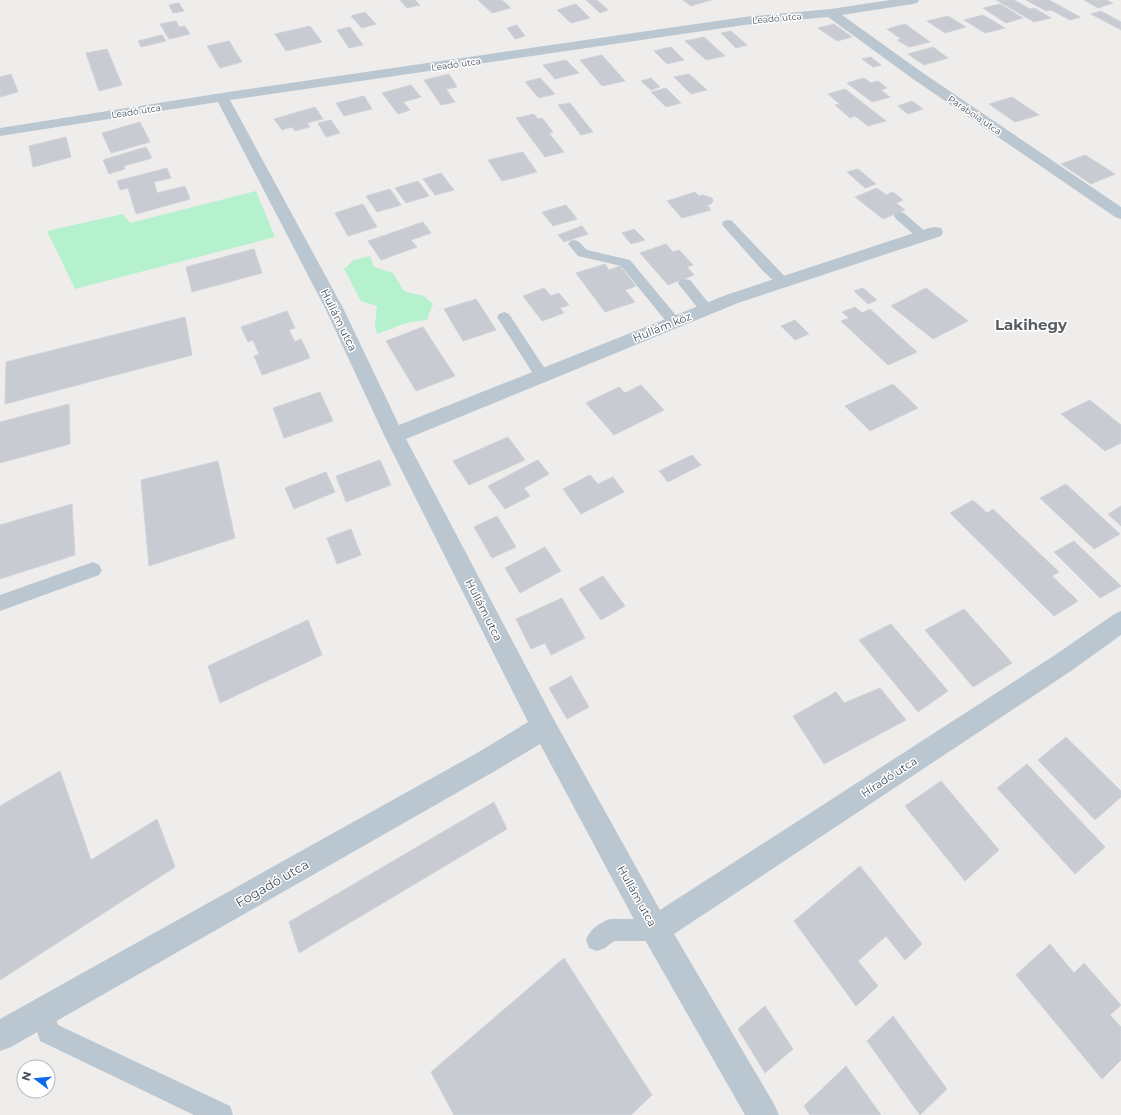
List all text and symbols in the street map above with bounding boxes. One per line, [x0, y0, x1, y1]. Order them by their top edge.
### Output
street label: Leadó utca [752, 10, 802, 26]
street label: Leadó utca [431, 55, 481, 73]
street label: Parabola utca [946, 93, 1004, 137]
street label: Leadó utca [111, 102, 161, 120]
street label: Hullám utca [318, 287, 360, 353]
street label: Hullám köz [631, 309, 694, 345]
district label: Lakihegy [995, 315, 1068, 334]
street label: Hullám utca [462, 577, 506, 643]
street label: Híradó utca [858, 754, 920, 800]
street label: Fogadó utca [233, 856, 311, 910]
street label: Hullám utca [614, 863, 660, 929]
north arrow [16, 1059, 56, 1099]
text: N [18, 1070, 34, 1082]

